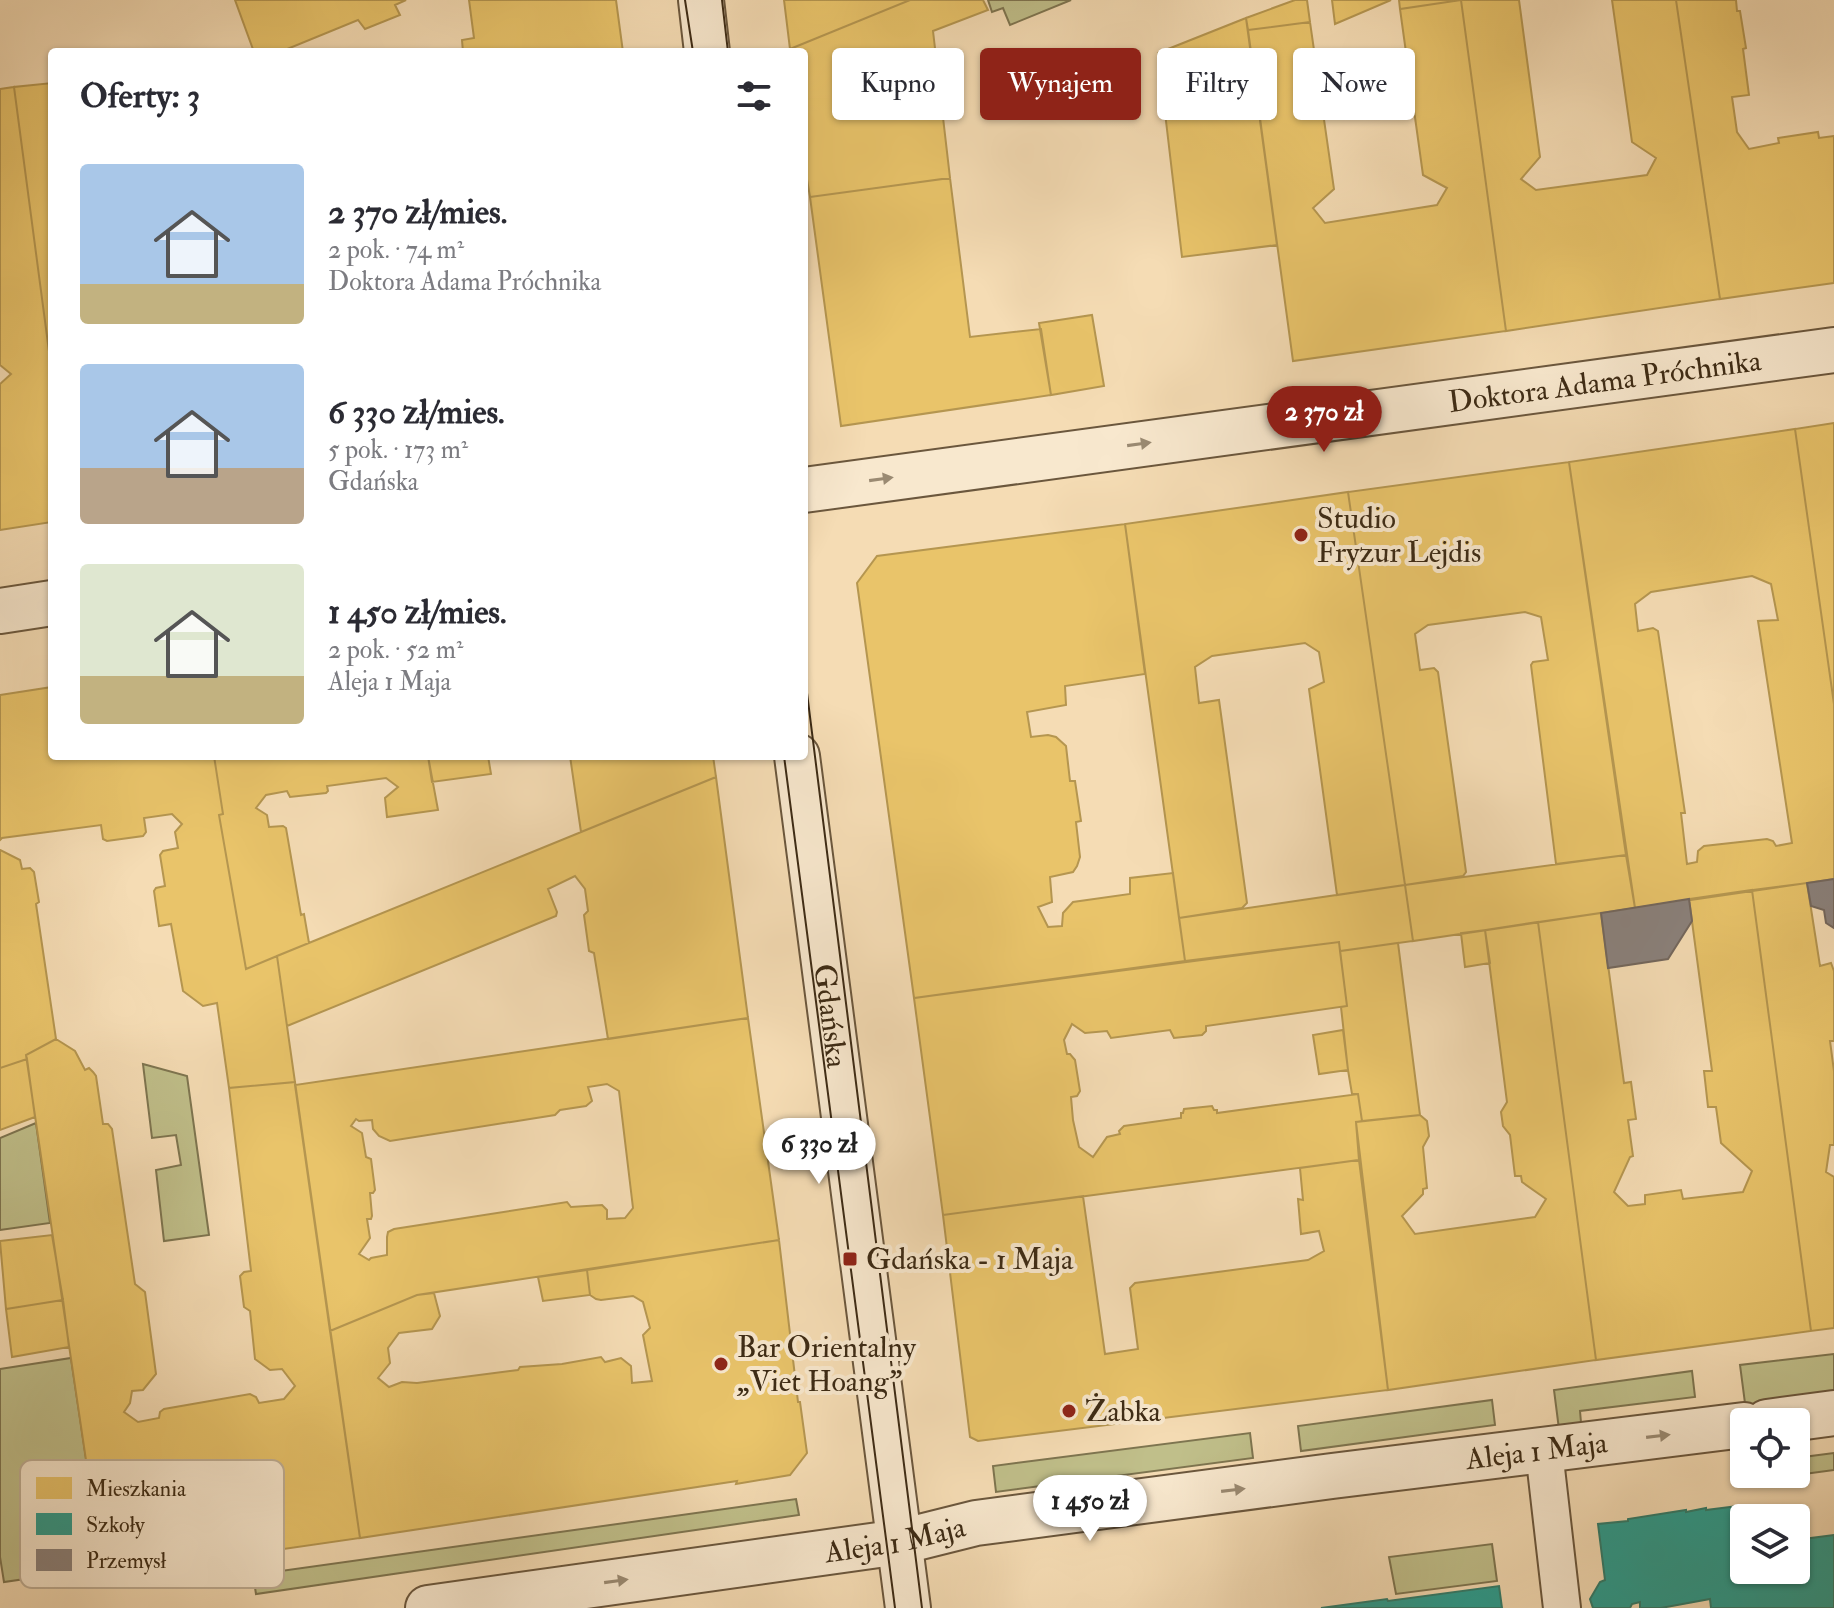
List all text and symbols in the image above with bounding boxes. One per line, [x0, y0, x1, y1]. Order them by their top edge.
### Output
chip: Kupno [832, 48, 964, 120]
chip: Wynajem [980, 48, 1141, 120]
chip: Filtry [1157, 48, 1277, 120]
chip: Nowe [1293, 48, 1415, 120]
icon: filters [732, 74, 776, 118]
text: Oferty: 3 [80, 75, 200, 118]
text: 2 370 zł/mies. [328, 191, 507, 234]
icon: home [144, 196, 240, 292]
text: 2 pok. · 74 m² [328, 234, 464, 266]
text: Doktora Adama Próchnika [328, 266, 601, 298]
street label: Doktora Adama Próchnika [1446, 342, 1764, 421]
pin: 2 370 zł [1241, 386, 1407, 454]
text: 6 330 zł/mies. [328, 391, 505, 434]
icon: home [144, 396, 240, 492]
text: 2 370 zł [1285, 396, 1363, 428]
text: 5 pok. · 173 m² [328, 434, 468, 466]
one-way arrow [1127, 437, 1152, 450]
text: Gdańska [328, 466, 419, 498]
one-way arrow [869, 472, 894, 485]
place label: Studio Fryzur Lejdis [1317, 500, 1481, 571]
marker: Studio Fryzur Lejdis [1292, 526, 1310, 544]
text: 1 450 zł/mies. [328, 591, 507, 634]
icon: home [144, 596, 240, 692]
text: 2 pok. · 52 m² [328, 634, 463, 666]
text: Aleja 1 Maja [328, 666, 451, 698]
street label: Gdańska [806, 962, 856, 1071]
pin: 6 330 zł [736, 1118, 902, 1186]
text: 6 330 zł [781, 1128, 857, 1160]
place label: Gdańska - 1 Maja [866, 1241, 1074, 1278]
marker: Gdańska - 1 Maja [841, 1250, 859, 1268]
place label: Bar Orientalny „Viet Hoang” [736, 1329, 917, 1400]
marker: Bar Orientalny „Viet Hoang” [712, 1355, 730, 1373]
place label: Żabka [1085, 1393, 1162, 1430]
marker: Żabka [1060, 1402, 1078, 1420]
map controls [1730, 1408, 1810, 1584]
button: locate [1730, 1408, 1810, 1488]
street label: Aleja 1 Maja [1463, 1424, 1610, 1478]
one-way arrow [1646, 1430, 1671, 1443]
legend [20, 1460, 284, 1588]
text: Mieszkania [86, 1475, 187, 1503]
pin: 1 450 zł [1007, 1475, 1173, 1543]
one-way arrow [1221, 1484, 1246, 1497]
text: 1 450 zł [1051, 1485, 1129, 1517]
button: layers [1730, 1504, 1810, 1584]
street label: Aleja 1 Maja [821, 1508, 970, 1571]
text: Szkoły [86, 1511, 145, 1539]
text: Przemysł [86, 1547, 167, 1575]
one-way arrow [604, 1574, 629, 1587]

